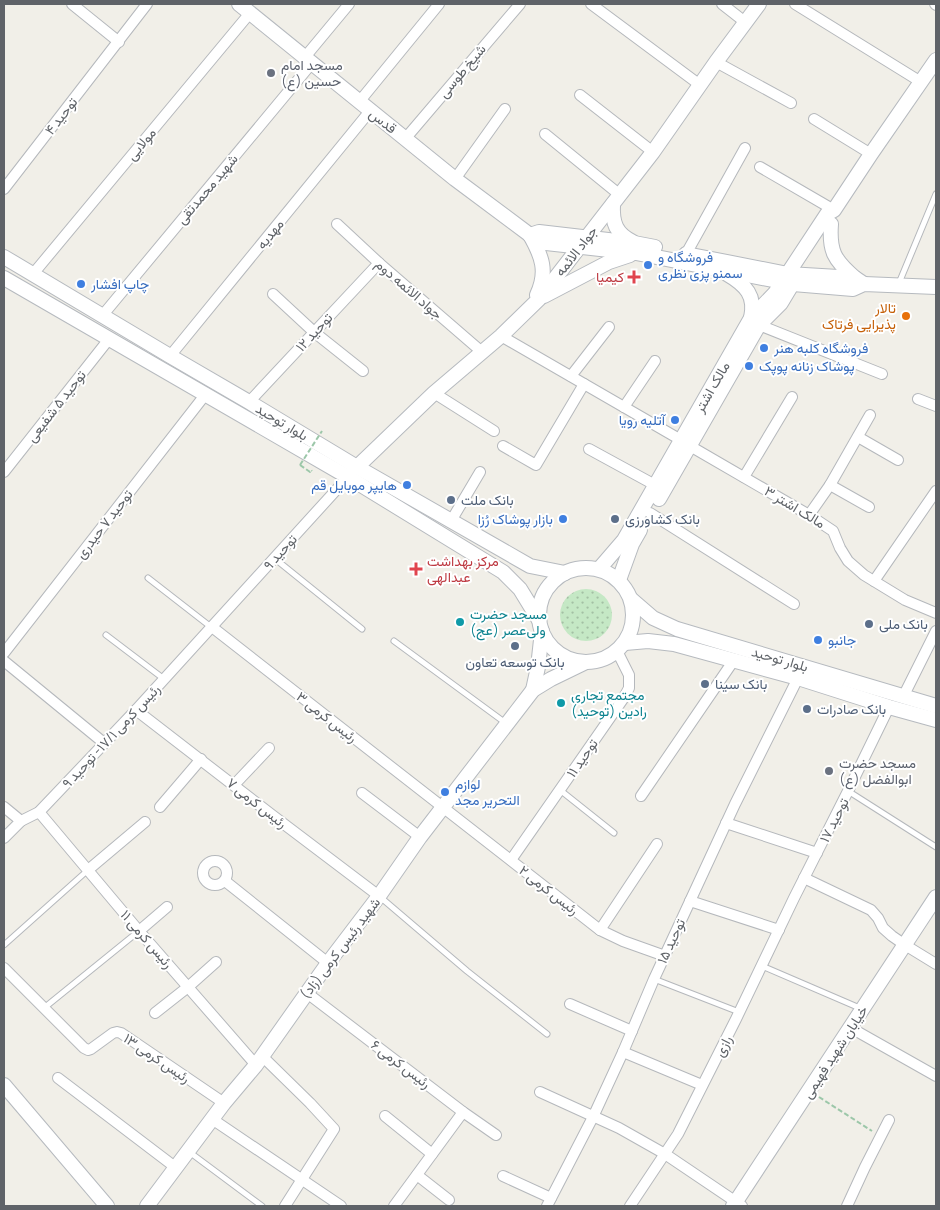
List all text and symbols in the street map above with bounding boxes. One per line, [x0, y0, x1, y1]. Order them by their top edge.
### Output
street label: شیخ طوسی [434, 40, 491, 103]
place label: مسجد امام حسین (ع) [281, 55, 343, 92]
marker: مسجد امام حسین (ع) [265, 67, 277, 79]
street label: توحید ۴ [40, 93, 81, 139]
street label: قدس [365, 104, 401, 137]
street label: مولایی [121, 123, 160, 164]
street label: شهید محمدتقی [172, 149, 242, 228]
street label: مهدیه [252, 215, 288, 253]
street label: جواد الائمه [550, 222, 601, 280]
place label: فروشگاه و سمنو پزی نظری [658, 247, 742, 283]
street label: جواد الائمه دوم [372, 254, 447, 323]
marker: فروشگاه و سمنو پزی نظری [642, 259, 654, 271]
place label: کیمیا [596, 267, 624, 286]
marker: کیمیا [628, 271, 640, 283]
place label: چاپ افشار [90, 274, 149, 294]
marker: چاپ افشار [75, 278, 87, 290]
place label: تالار پذیرایی فرتاک [822, 298, 896, 334]
street label: توحید ۱۲ [291, 308, 336, 355]
marker: تالار پذیرایی فرتاک [900, 310, 912, 322]
place label: فروشگاه کلبه هنر [773, 338, 868, 357]
marker: فروشگاه کلبه هنر [758, 342, 770, 354]
place label: پوشاک زنانه پوپک [759, 356, 855, 376]
street label: مالک اشتر [689, 358, 734, 417]
marker: پوشاک زنانه پوپک [743, 360, 755, 372]
street label: توحید ۵ شفیعی [21, 366, 90, 446]
street label: بلوار توحید [252, 398, 312, 445]
place label: آتلیه رویا [619, 410, 667, 429]
marker: آتلیه رویا [669, 414, 681, 426]
place label: هایپر موبایل قم [311, 475, 397, 495]
marker: هایپر موبایل قم [401, 479, 413, 491]
street label: مالک اشتر ۳ [761, 481, 829, 532]
street label: توحید ۷ حیدری [71, 485, 137, 562]
place label: بانک ملت [461, 490, 514, 509]
marker: بانک ملت [445, 494, 457, 506]
place label: بازار پوشاک رُزا [478, 509, 553, 529]
place label: بانک کشاورزی [625, 509, 700, 528]
marker: بازار پوشاک رُزا [557, 513, 569, 525]
marker: بانک کشاورزی [609, 513, 621, 525]
street label: توحید ۹ [259, 530, 301, 574]
place label: مرکز بهداشت عبدالهی [427, 551, 499, 586]
marker: مرکز بهداشت عبدالهی [409, 562, 423, 576]
place label: مسجد حضرت ولی‌عصر (عج) [470, 604, 547, 641]
place label: بانک ملی [879, 614, 928, 633]
marker: مسجد حضرت ولی‌عصر (عج) [454, 616, 466, 628]
marker: بانک ملی [863, 618, 875, 630]
place label: جانبو [828, 630, 856, 649]
marker: جانبو [812, 634, 824, 646]
marker: بانک توسعه تعاون [509, 640, 521, 652]
street label: بلوار توحید [750, 641, 811, 676]
place label: بانک توسعه تعاون [465, 652, 565, 671]
place label: بانک سینا [715, 674, 767, 693]
marker: بانک سینا [699, 678, 711, 690]
street label: رئیس کرمی ۱۷/۱- توحید ۹ [57, 679, 164, 792]
place label: مجتمع تجاری رادین (توحید) [571, 685, 647, 720]
street label: رئیس کرمی ۳ [293, 687, 362, 747]
marker: مجتمع تجاری رادین (توحید) [555, 697, 567, 709]
place label: بانک صادرات [817, 699, 886, 718]
marker: بانک صادرات [801, 703, 813, 715]
street label: توحید ۱۱ [561, 735, 602, 781]
place label: مسجد حضرت ابوالفضل (ع) [839, 753, 916, 790]
marker: مسجد حضرت ابوالفضل (ع) [823, 765, 835, 777]
street label: رئیس کرمی ۷ [223, 773, 292, 832]
place label: لوازم التحریر مجد [455, 774, 520, 809]
marker: لوازم التحریر مجد [439, 786, 451, 798]
street label: توحید ۱۷ [814, 794, 853, 845]
street label: رئیس کرمی ۲ [516, 860, 583, 919]
street label: شهید رئیس کرمی (زاد) [295, 893, 384, 1002]
street label: رئیس کرمی ۱۱ [117, 905, 178, 972]
street label: توحید ۱۵ [652, 915, 689, 966]
street label: خیابان شهید فهیمی [797, 1002, 872, 1102]
street label: رئیس کرمی ۱۳ [120, 1028, 195, 1087]
street label: رازی [709, 1032, 736, 1060]
street label: رئیس کرمی ۶ [368, 1035, 435, 1092]

